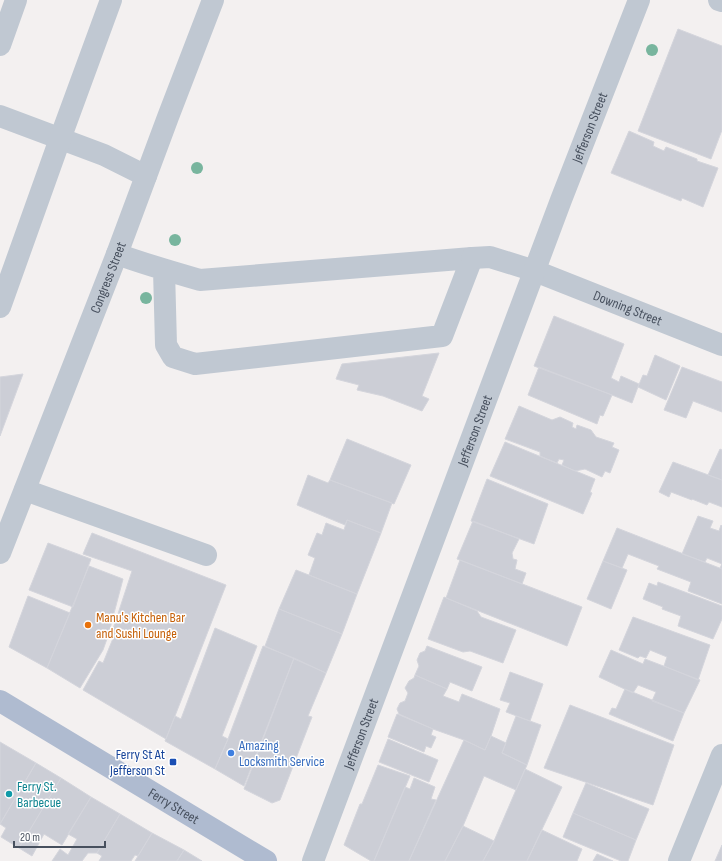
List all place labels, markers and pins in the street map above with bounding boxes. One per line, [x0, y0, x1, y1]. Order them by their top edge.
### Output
place label: Manu's Kitchen Bar and Sushi Lounge [96, 609, 185, 642]
marker: Manu's Kitchen Bar and Sushi Lounge [83, 620, 93, 630]
place label: Amazing Locksmith Service [238, 737, 325, 770]
place label: Ferry St At Jefferson St [109, 746, 165, 779]
marker: Amazing Locksmith Service [226, 748, 236, 758]
marker: Ferry St At Jefferson St [168, 757, 178, 767]
place label: Ferry St. Barbecue [17, 778, 61, 811]
marker: Ferry St. Barbecue [4, 789, 14, 799]

